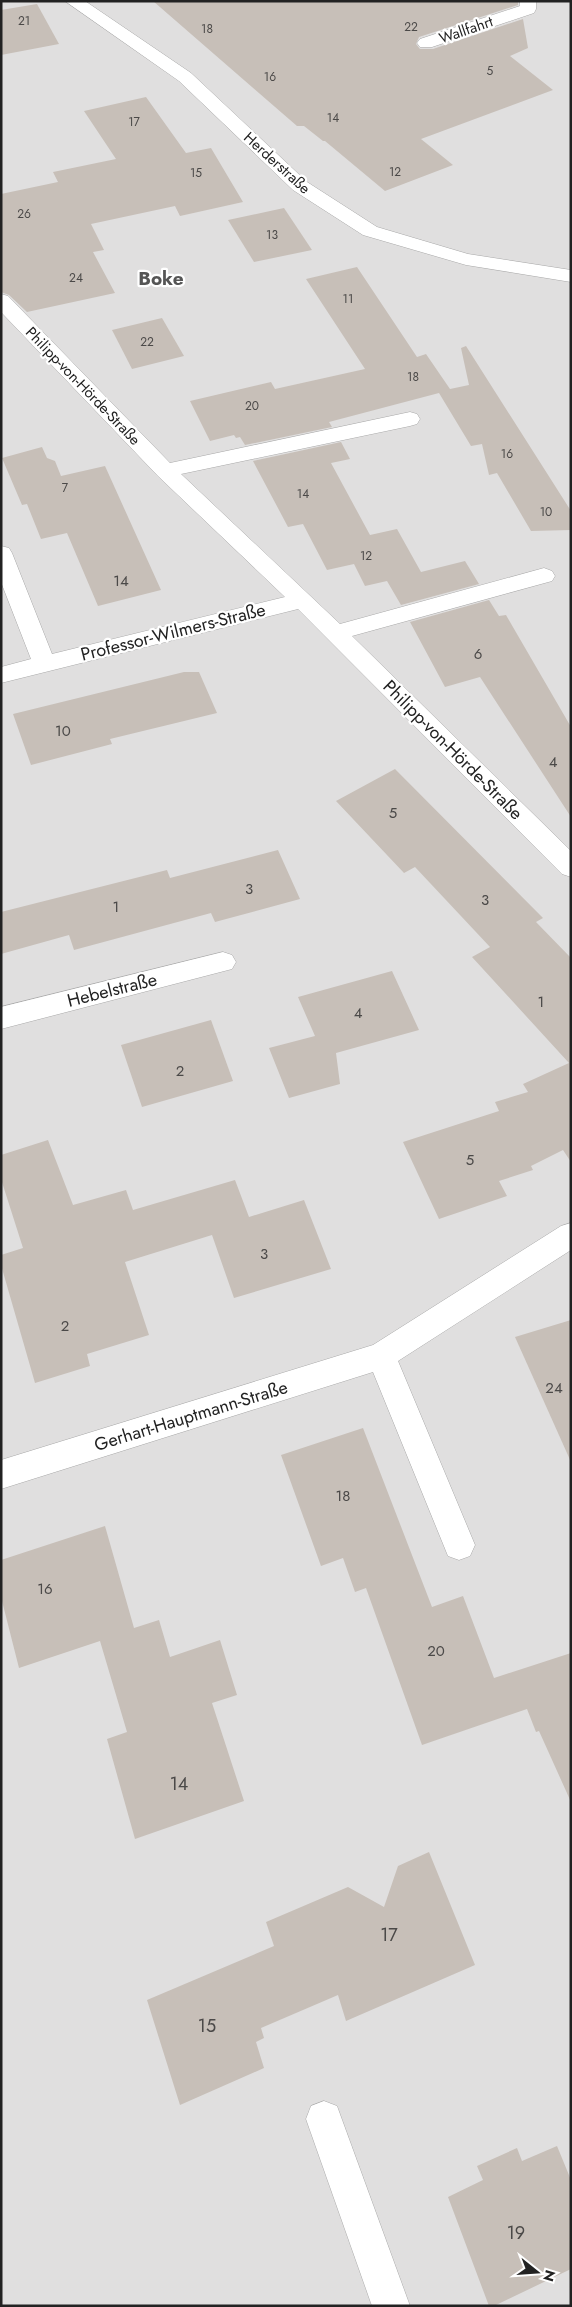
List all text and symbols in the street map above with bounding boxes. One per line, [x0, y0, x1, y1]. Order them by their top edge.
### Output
street label: Wallfahrt [436, 10, 496, 49]
house number: 21 [18, 12, 30, 30]
house number: 22 [404, 18, 418, 36]
house number: 18 [201, 20, 213, 38]
house number: 5 [487, 62, 494, 80]
house number: 16 [264, 68, 276, 86]
house number: 14 [327, 109, 339, 127]
house number: 17 [128, 113, 141, 131]
street label: Herderstraße [239, 127, 315, 199]
house number: 12 [389, 163, 401, 181]
house number: 15 [190, 164, 202, 182]
house number: 26 [17, 205, 31, 223]
house number: 13 [266, 226, 278, 244]
district label: Boke [138, 265, 184, 292]
house number: 24 [69, 269, 83, 287]
house number: 11 [343, 290, 353, 308]
street label: Philipp-von-Hörde-Straße [21, 322, 146, 450]
house number: 22 [140, 333, 154, 351]
house number: 18 [407, 368, 419, 386]
house number: 20 [245, 397, 259, 415]
house number: 16 [501, 445, 513, 463]
house number: 7 [62, 479, 69, 497]
house number: 14 [297, 485, 309, 503]
house number: 10 [540, 503, 552, 521]
house number: 12 [360, 547, 372, 565]
house number: 14 [113, 570, 129, 592]
street label: Professor-Wilmers-Straße [78, 596, 268, 668]
house number: 6 [474, 643, 482, 665]
street label: Philipp-von-Hörde-Straße [377, 674, 529, 826]
house number: 10 [55, 720, 71, 742]
house number: 4 [549, 751, 558, 773]
house number: 5 [389, 802, 397, 824]
house number: 3 [245, 878, 253, 900]
house number: 3 [481, 889, 489, 911]
house number: 1 [113, 896, 119, 918]
street label: Hebelstraße [64, 966, 160, 1014]
house number: 1 [538, 991, 544, 1013]
house number: 4 [354, 1002, 363, 1024]
house number: 2 [176, 1060, 184, 1082]
house number: 5 [466, 1149, 474, 1171]
house number: 3 [260, 1243, 268, 1265]
house number: 2 [61, 1315, 69, 1337]
street label: Gerhart-Hauptmann-Straße [91, 1374, 291, 1458]
house number: 24 [545, 1377, 563, 1399]
house number: 18 [336, 1485, 350, 1507]
house number: 16 [37, 1578, 53, 1600]
house number: 20 [427, 1640, 445, 1662]
house number: 14 [170, 1771, 188, 1797]
house number: 17 [380, 1922, 398, 1948]
house number: 15 [198, 2013, 216, 2039]
house number: 19 [507, 2220, 525, 2246]
north arrow [512, 2247, 562, 2297]
text: N [538, 2268, 561, 2284]

